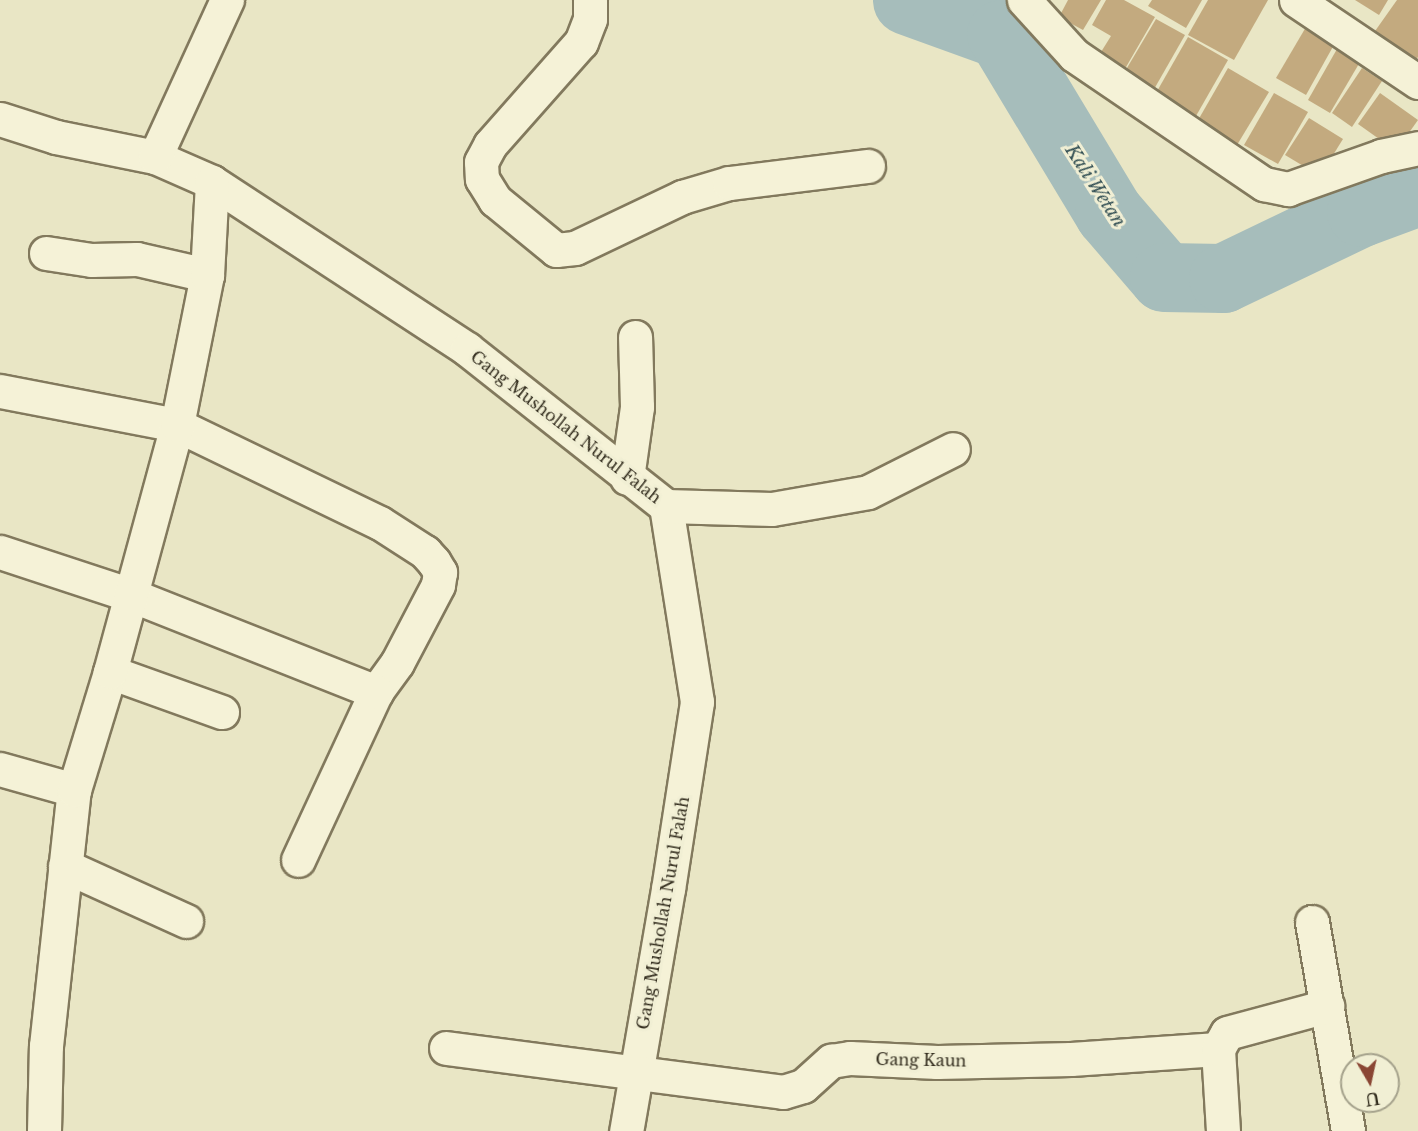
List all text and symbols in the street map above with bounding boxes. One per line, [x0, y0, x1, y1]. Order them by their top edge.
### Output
water label: Kali Wetan [1060, 140, 1130, 232]
street label: Gang Mushollah Nurul Falah [467, 347, 665, 507]
street label: Gang Mushollah Nurul Falah [633, 795, 693, 1031]
street label: Gang Kaun [875, 1050, 967, 1070]
north arrow [1340, 1053, 1400, 1113]
text: U [1364, 1088, 1381, 1110]

